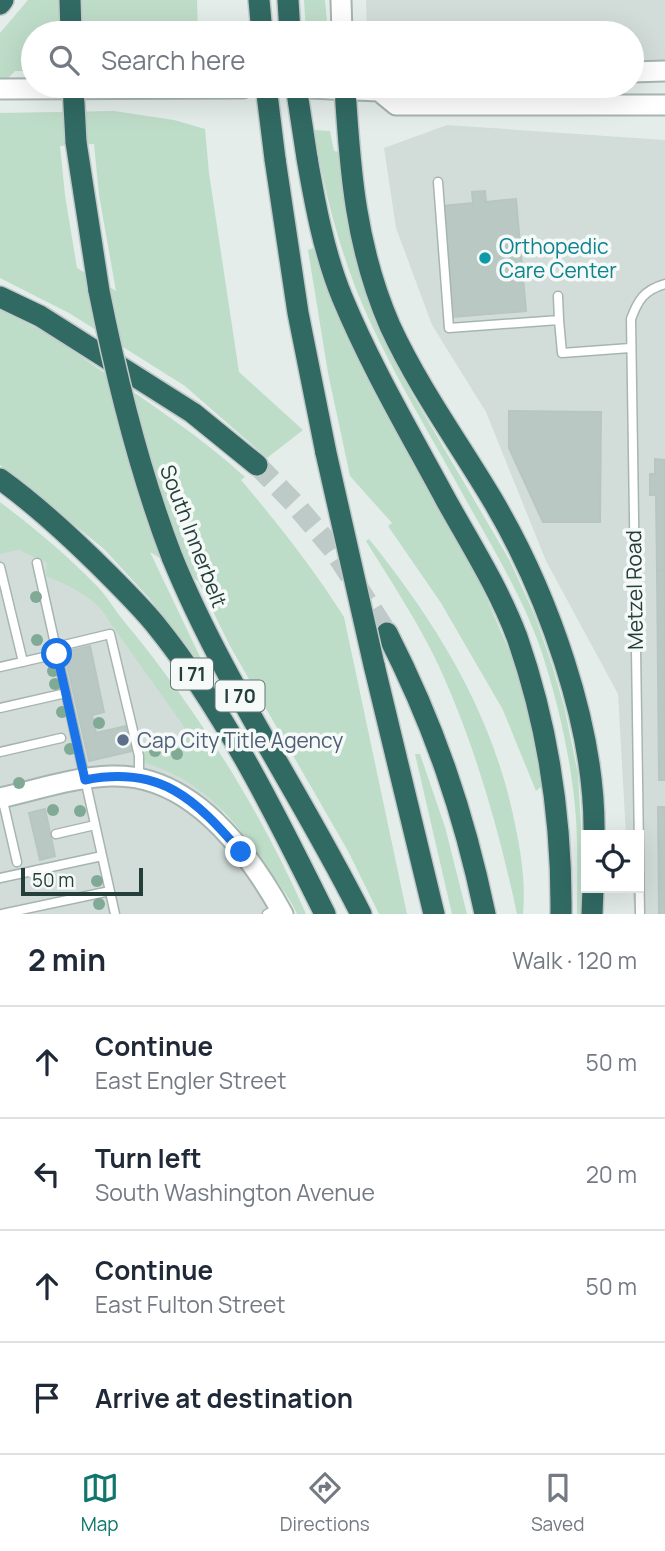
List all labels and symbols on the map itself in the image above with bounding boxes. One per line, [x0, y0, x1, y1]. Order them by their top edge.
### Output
place label: Orthopedic Care Center [499, 232, 617, 284]
marker: Orthopedic Care Center [477, 250, 493, 266]
street label: South Innerbelt [154, 461, 234, 611]
street label: Metzel Road [619, 530, 649, 650]
route start [41, 638, 72, 669]
road number: I 71 [171, 659, 213, 690]
road number: I 70 [216, 680, 264, 712]
place label: Cap City Title Agency [137, 726, 343, 754]
marker: Cap City Title Agency [115, 732, 131, 748]
route end [225, 836, 256, 867]
scale bar [21, 865, 144, 897]

